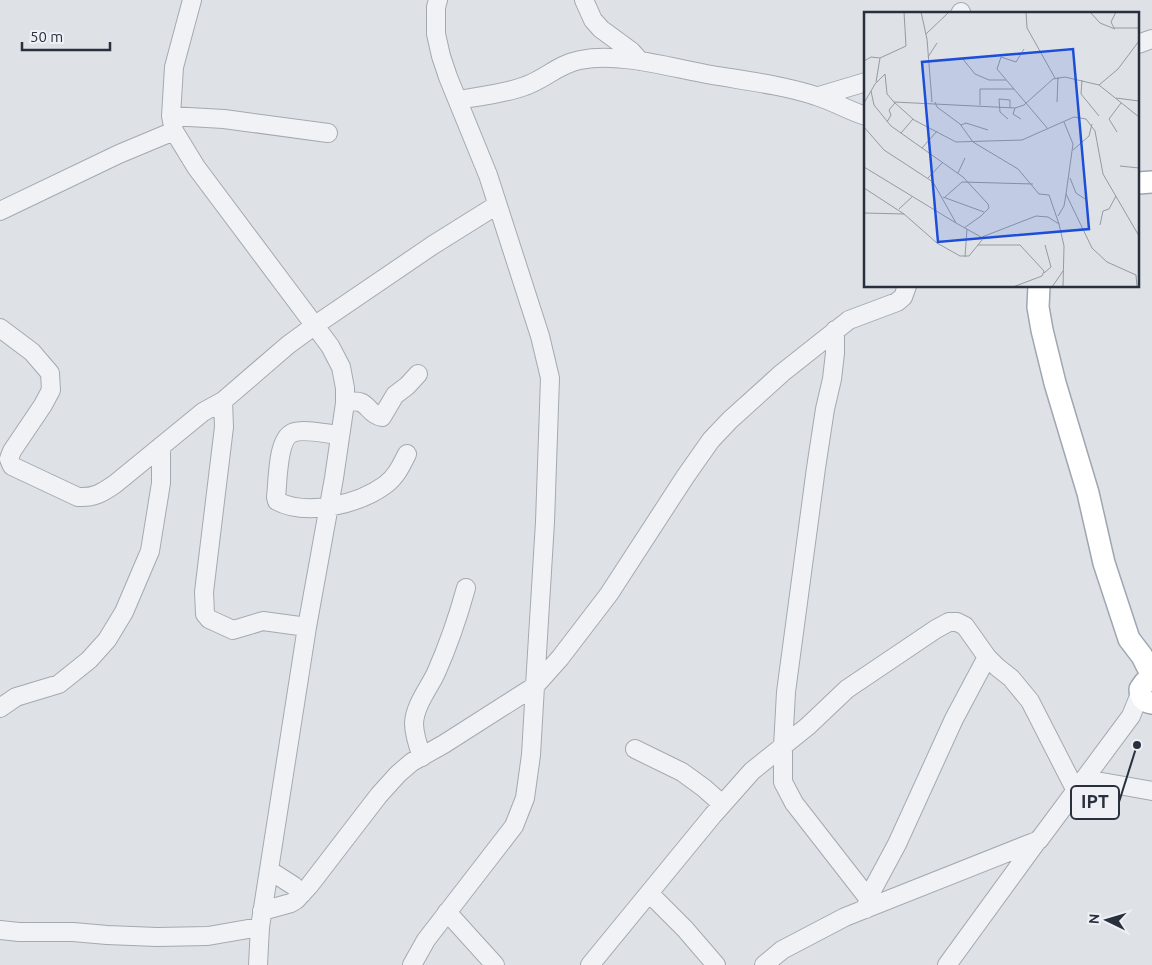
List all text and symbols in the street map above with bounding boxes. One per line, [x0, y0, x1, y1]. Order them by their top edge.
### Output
inset map [864, 12, 1140, 288]
scale bar [22, 20, 110, 52]
text: 50 m [30, 28, 63, 45]
callout: IPT [1071, 786, 1119, 819]
text: IPT [1081, 791, 1109, 811]
north arrow [1082, 895, 1132, 945]
text: N [1086, 913, 1102, 925]

